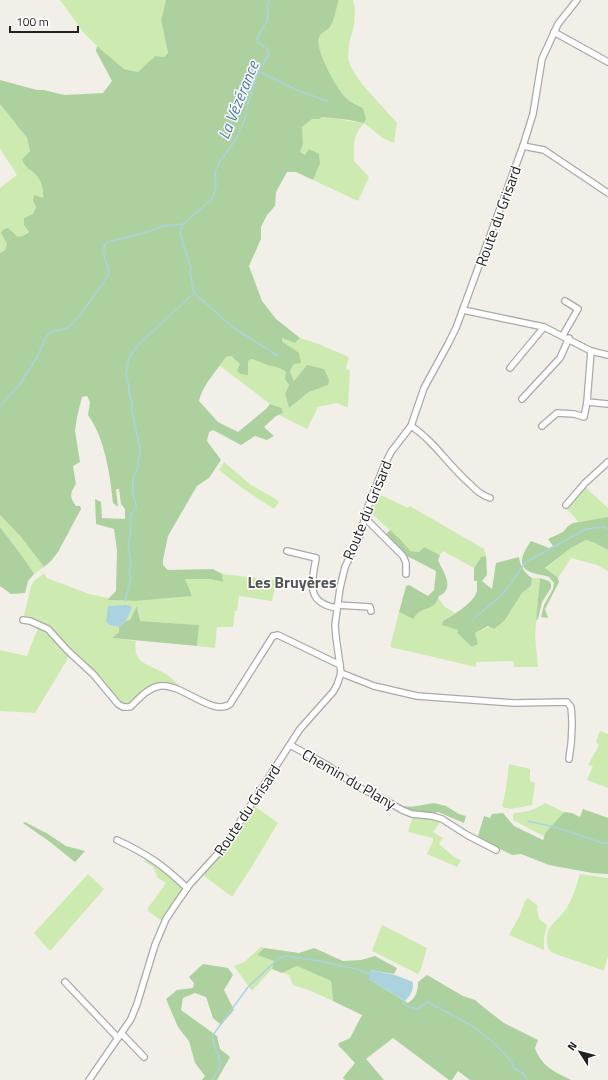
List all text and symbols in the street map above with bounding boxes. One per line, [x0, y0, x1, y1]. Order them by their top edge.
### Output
scale bar [10, 8, 78, 34]
text: 100 m [16, 12, 49, 31]
water label: La Vézérance [211, 56, 265, 143]
street label: Route du Grisard [469, 163, 527, 269]
street label: Route du Grisard [337, 457, 397, 563]
district label: Les Bruyères [247, 570, 337, 594]
street label: Chemin du Plany [298, 743, 400, 815]
street label: Route du Grisard [208, 760, 286, 860]
north arrow [560, 1032, 600, 1072]
text: N [563, 1038, 581, 1054]

